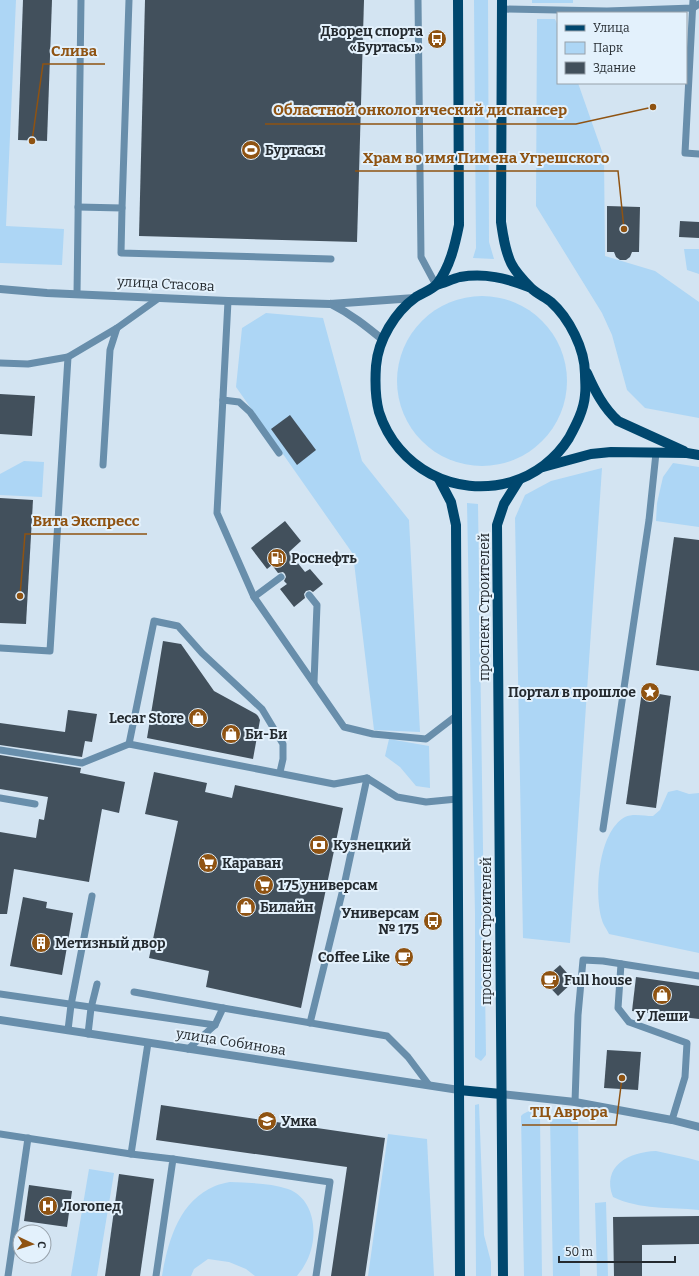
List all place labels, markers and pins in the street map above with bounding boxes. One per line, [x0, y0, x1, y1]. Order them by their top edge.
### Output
place label: Дворец спорта «Буртасы» [320, 23, 423, 56]
bus stop icon: Дворец спорта «Буртасы» [426, 28, 448, 50]
callout: Слива [43, 37, 105, 64]
callout: Областной онкологический диспансер [265, 97, 576, 124]
sports icon: Буртасы [240, 139, 262, 161]
place label: Буртасы [265, 142, 324, 159]
callout: Храм во имя Пимена Угрешского [355, 144, 618, 171]
callout: Вита Экспресс [25, 507, 147, 534]
fuel station icon: Роснефть [266, 547, 288, 569]
place label: Роснефть [291, 550, 357, 567]
place icon: Портал в прошлое [639, 681, 661, 703]
place label: Портал в прошлое [508, 684, 636, 701]
shop icon: Lecar Store [187, 707, 209, 729]
place label: Lecar Store [109, 710, 184, 727]
shop icon: Би-Би [220, 723, 242, 745]
place label: Би-Би [245, 726, 288, 743]
bank icon: Кузнецкий [308, 834, 330, 856]
place label: Кузнецкий [333, 837, 412, 854]
supermarket icon: Караван [197, 852, 219, 874]
place label: Караван [222, 855, 281, 872]
supermarket icon: 175 универсам [253, 874, 275, 896]
place label: 175 универсам [278, 877, 378, 894]
shop icon: Билайн [235, 896, 257, 918]
place label: Билайн [260, 899, 314, 916]
place label: Универсам № 175 [341, 905, 419, 938]
bus stop icon: Универсам № 175 [422, 910, 444, 932]
building icon: Метизный двор [30, 932, 52, 954]
place label: Метизный двор [55, 935, 166, 952]
cafe icon: Coffee Like [393, 946, 415, 968]
place label: Coffee Like [318, 949, 390, 966]
cafe icon: Full house [539, 969, 561, 991]
place label: Full house [564, 972, 633, 989]
shop icon: У Леши [651, 984, 673, 1006]
place label: У Леши [636, 1008, 689, 1025]
callout: ТЦ Аврора [522, 1098, 616, 1125]
school or university icon: Умка [256, 1110, 278, 1132]
place label: Умка [281, 1113, 317, 1130]
hospital icon: Логопед [37, 1195, 59, 1217]
place label: Логопед [62, 1198, 121, 1215]

